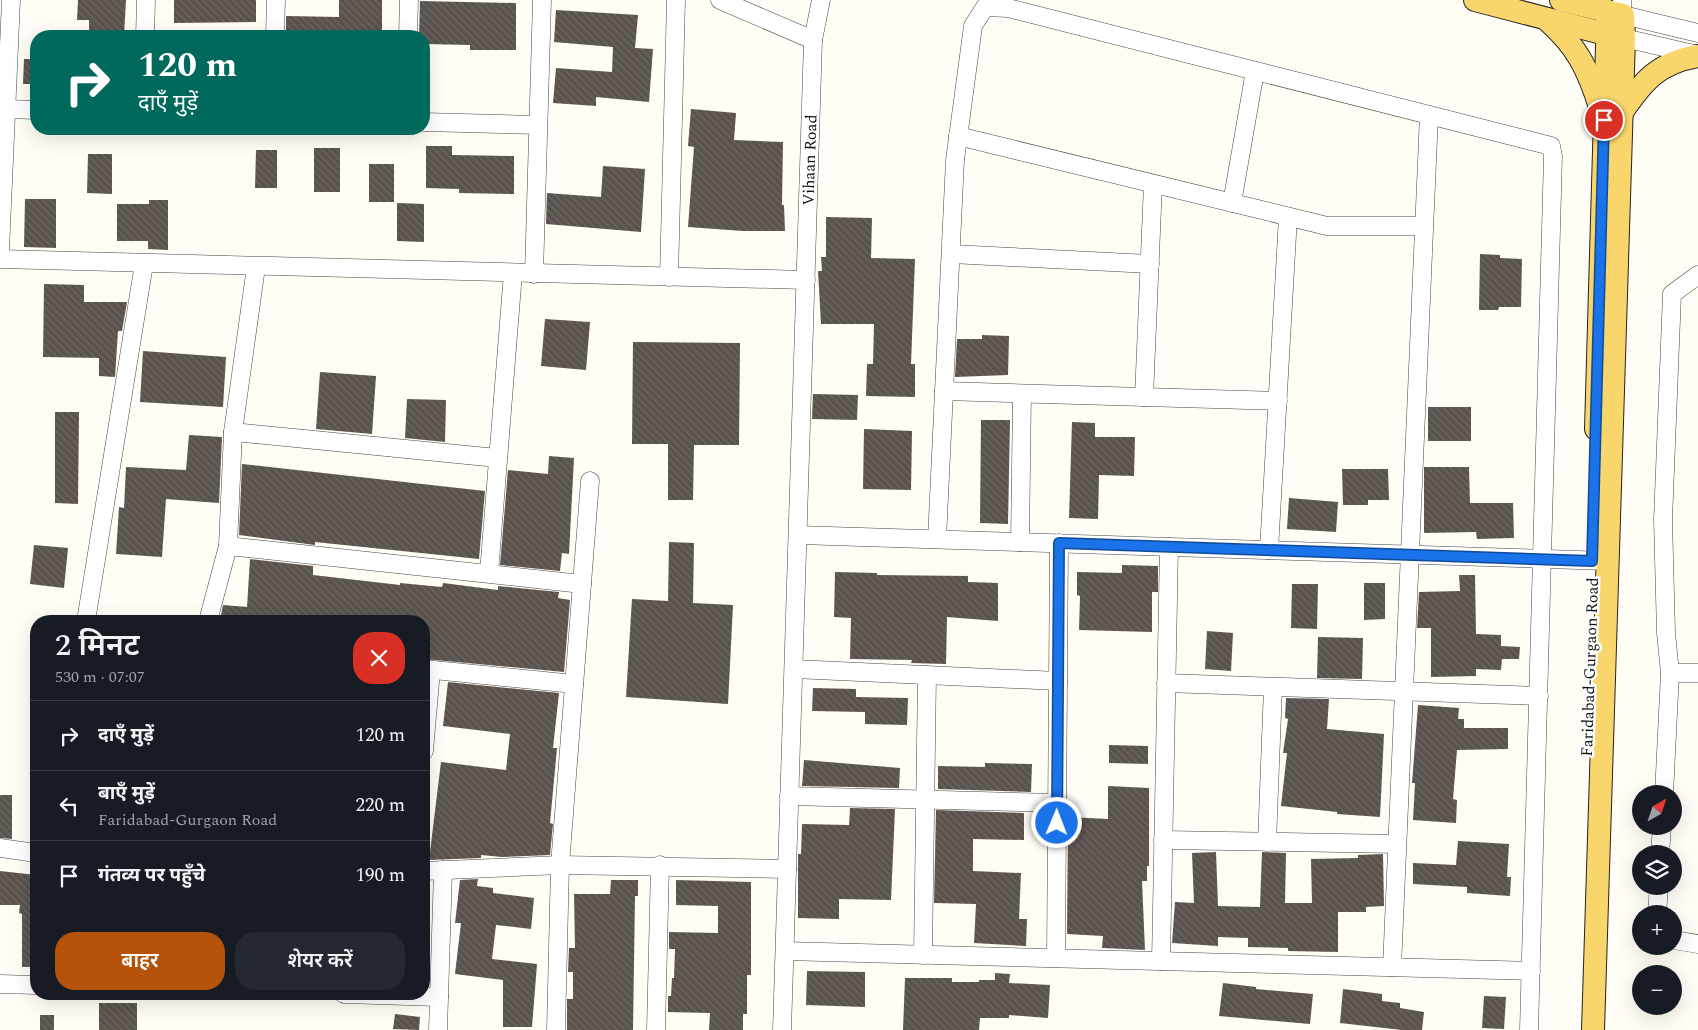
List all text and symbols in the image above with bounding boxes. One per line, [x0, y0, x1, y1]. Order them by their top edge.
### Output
text: 120 m [138, 39, 237, 92]
icon: right [55, 50, 120, 115]
text: दाएँ मुड़ें [138, 87, 198, 120]
pin [1583, 99, 1625, 141]
icon: arrive [1590, 106, 1618, 134]
street label: Vihaan Road [796, 114, 824, 206]
street label: Faridabad-Gurgaon Road [1575, 577, 1605, 757]
text: 2 मिनट [55, 623, 139, 669]
button: close [353, 632, 405, 684]
text: 530 m · 07:07 [55, 665, 145, 689]
text: दाएँ मुड़ें [98, 721, 154, 750]
text: 120 m [355, 721, 405, 750]
icon: right [55, 722, 83, 750]
text: बाएँ मुड़ें [98, 779, 155, 808]
north arrow [1632, 785, 1682, 835]
map controls [1632, 785, 1682, 1015]
text: 220 m [355, 791, 405, 820]
icon: left [55, 792, 83, 820]
position arrow [1030, 796, 1082, 848]
text: Faridabad-Gurgaon Road [98, 808, 277, 832]
button: layers [1632, 845, 1682, 895]
text: गंतव्य पर पहुँचे [98, 861, 205, 890]
text: 190 m [355, 861, 405, 890]
icon: arrive [55, 862, 83, 890]
button: + [1632, 905, 1682, 955]
button: बाहर [55, 932, 225, 990]
button: शेयर करें [235, 932, 405, 990]
button: − [1632, 965, 1682, 1015]

